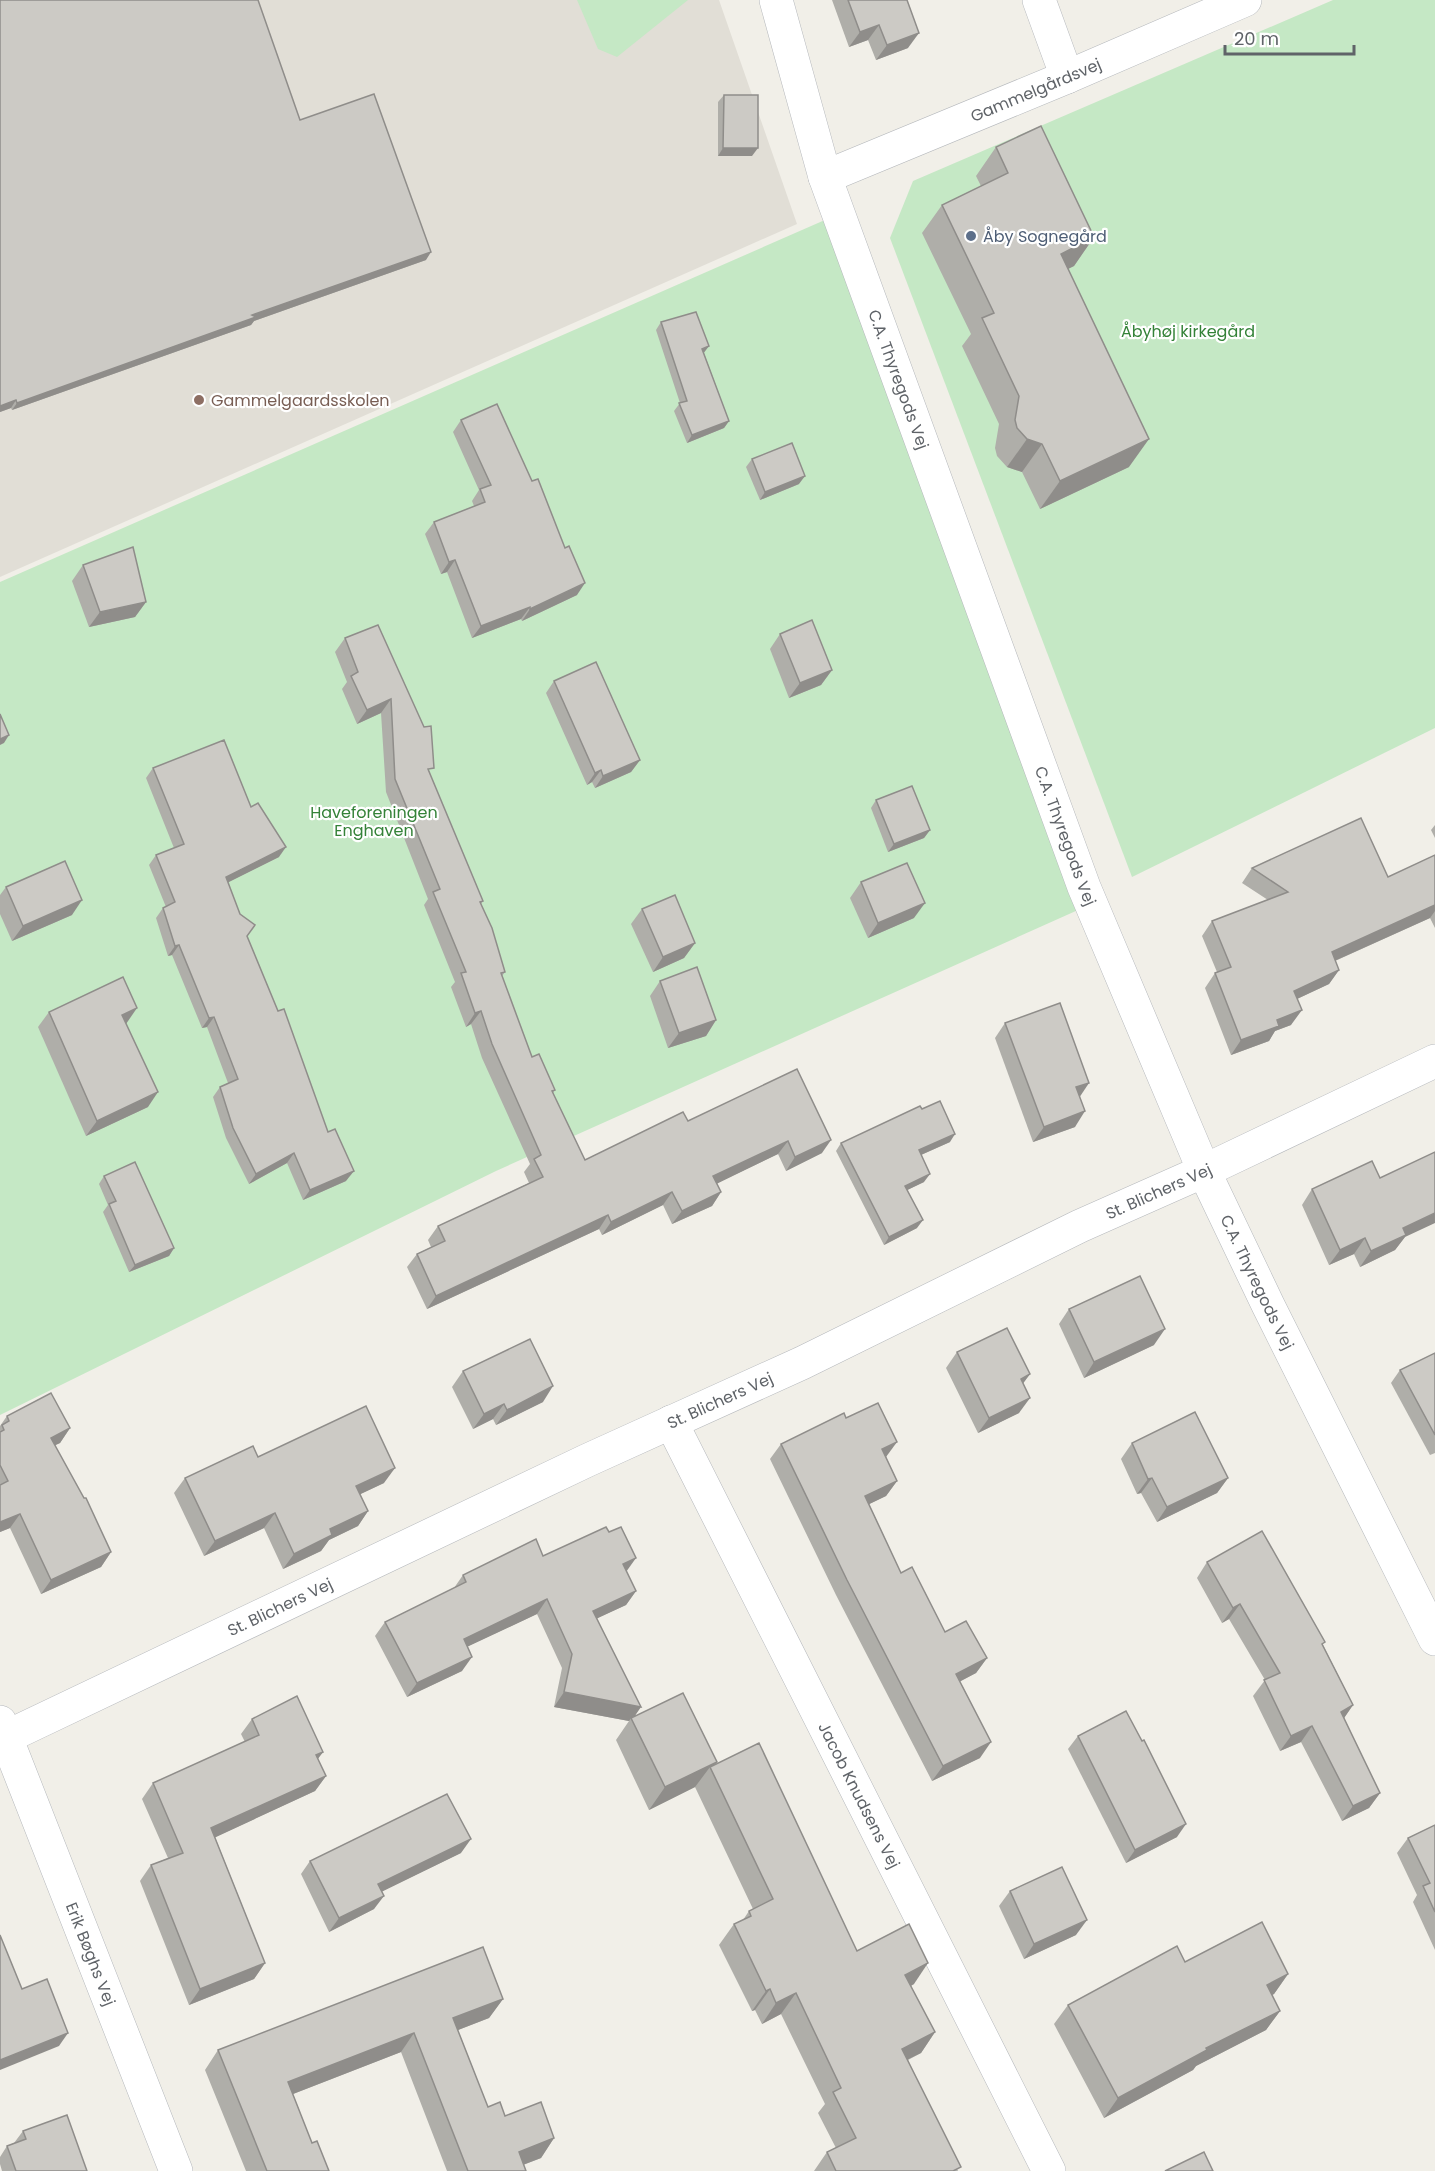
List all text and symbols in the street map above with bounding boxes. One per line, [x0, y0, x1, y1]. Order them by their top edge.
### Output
scale bar [1225, 18, 1354, 56]
text: 20 m [1234, 26, 1279, 51]
street label: Gammelgårdsvej [967, 53, 1105, 128]
place label: Åby Sognegård [983, 225, 1107, 248]
marker: Åby Sognegård [964, 229, 978, 243]
street label: C.A. Thyregods Vej [862, 306, 934, 453]
park label: Åbyhøj kirkegård [1121, 320, 1255, 343]
place label: Gammelgaardsskolen [211, 389, 390, 412]
marker: Gammelgaardsskolen [192, 393, 206, 407]
street label: C.A. Thyregods Vej [1029, 763, 1102, 909]
park label: Haveforeningen Enghaven [310, 801, 438, 842]
street label: St. Blichers Vej [1102, 1158, 1216, 1225]
street label: C.A. Thyregods Vej [1215, 1211, 1299, 1354]
street label: St. Blichers Vej [663, 1367, 777, 1435]
street label: St. Blichers Vej [224, 1572, 336, 1642]
street label: Jacob Knudsens Vej [812, 1718, 905, 1873]
street label: Erik Bøghs Vej [60, 1899, 121, 2009]

